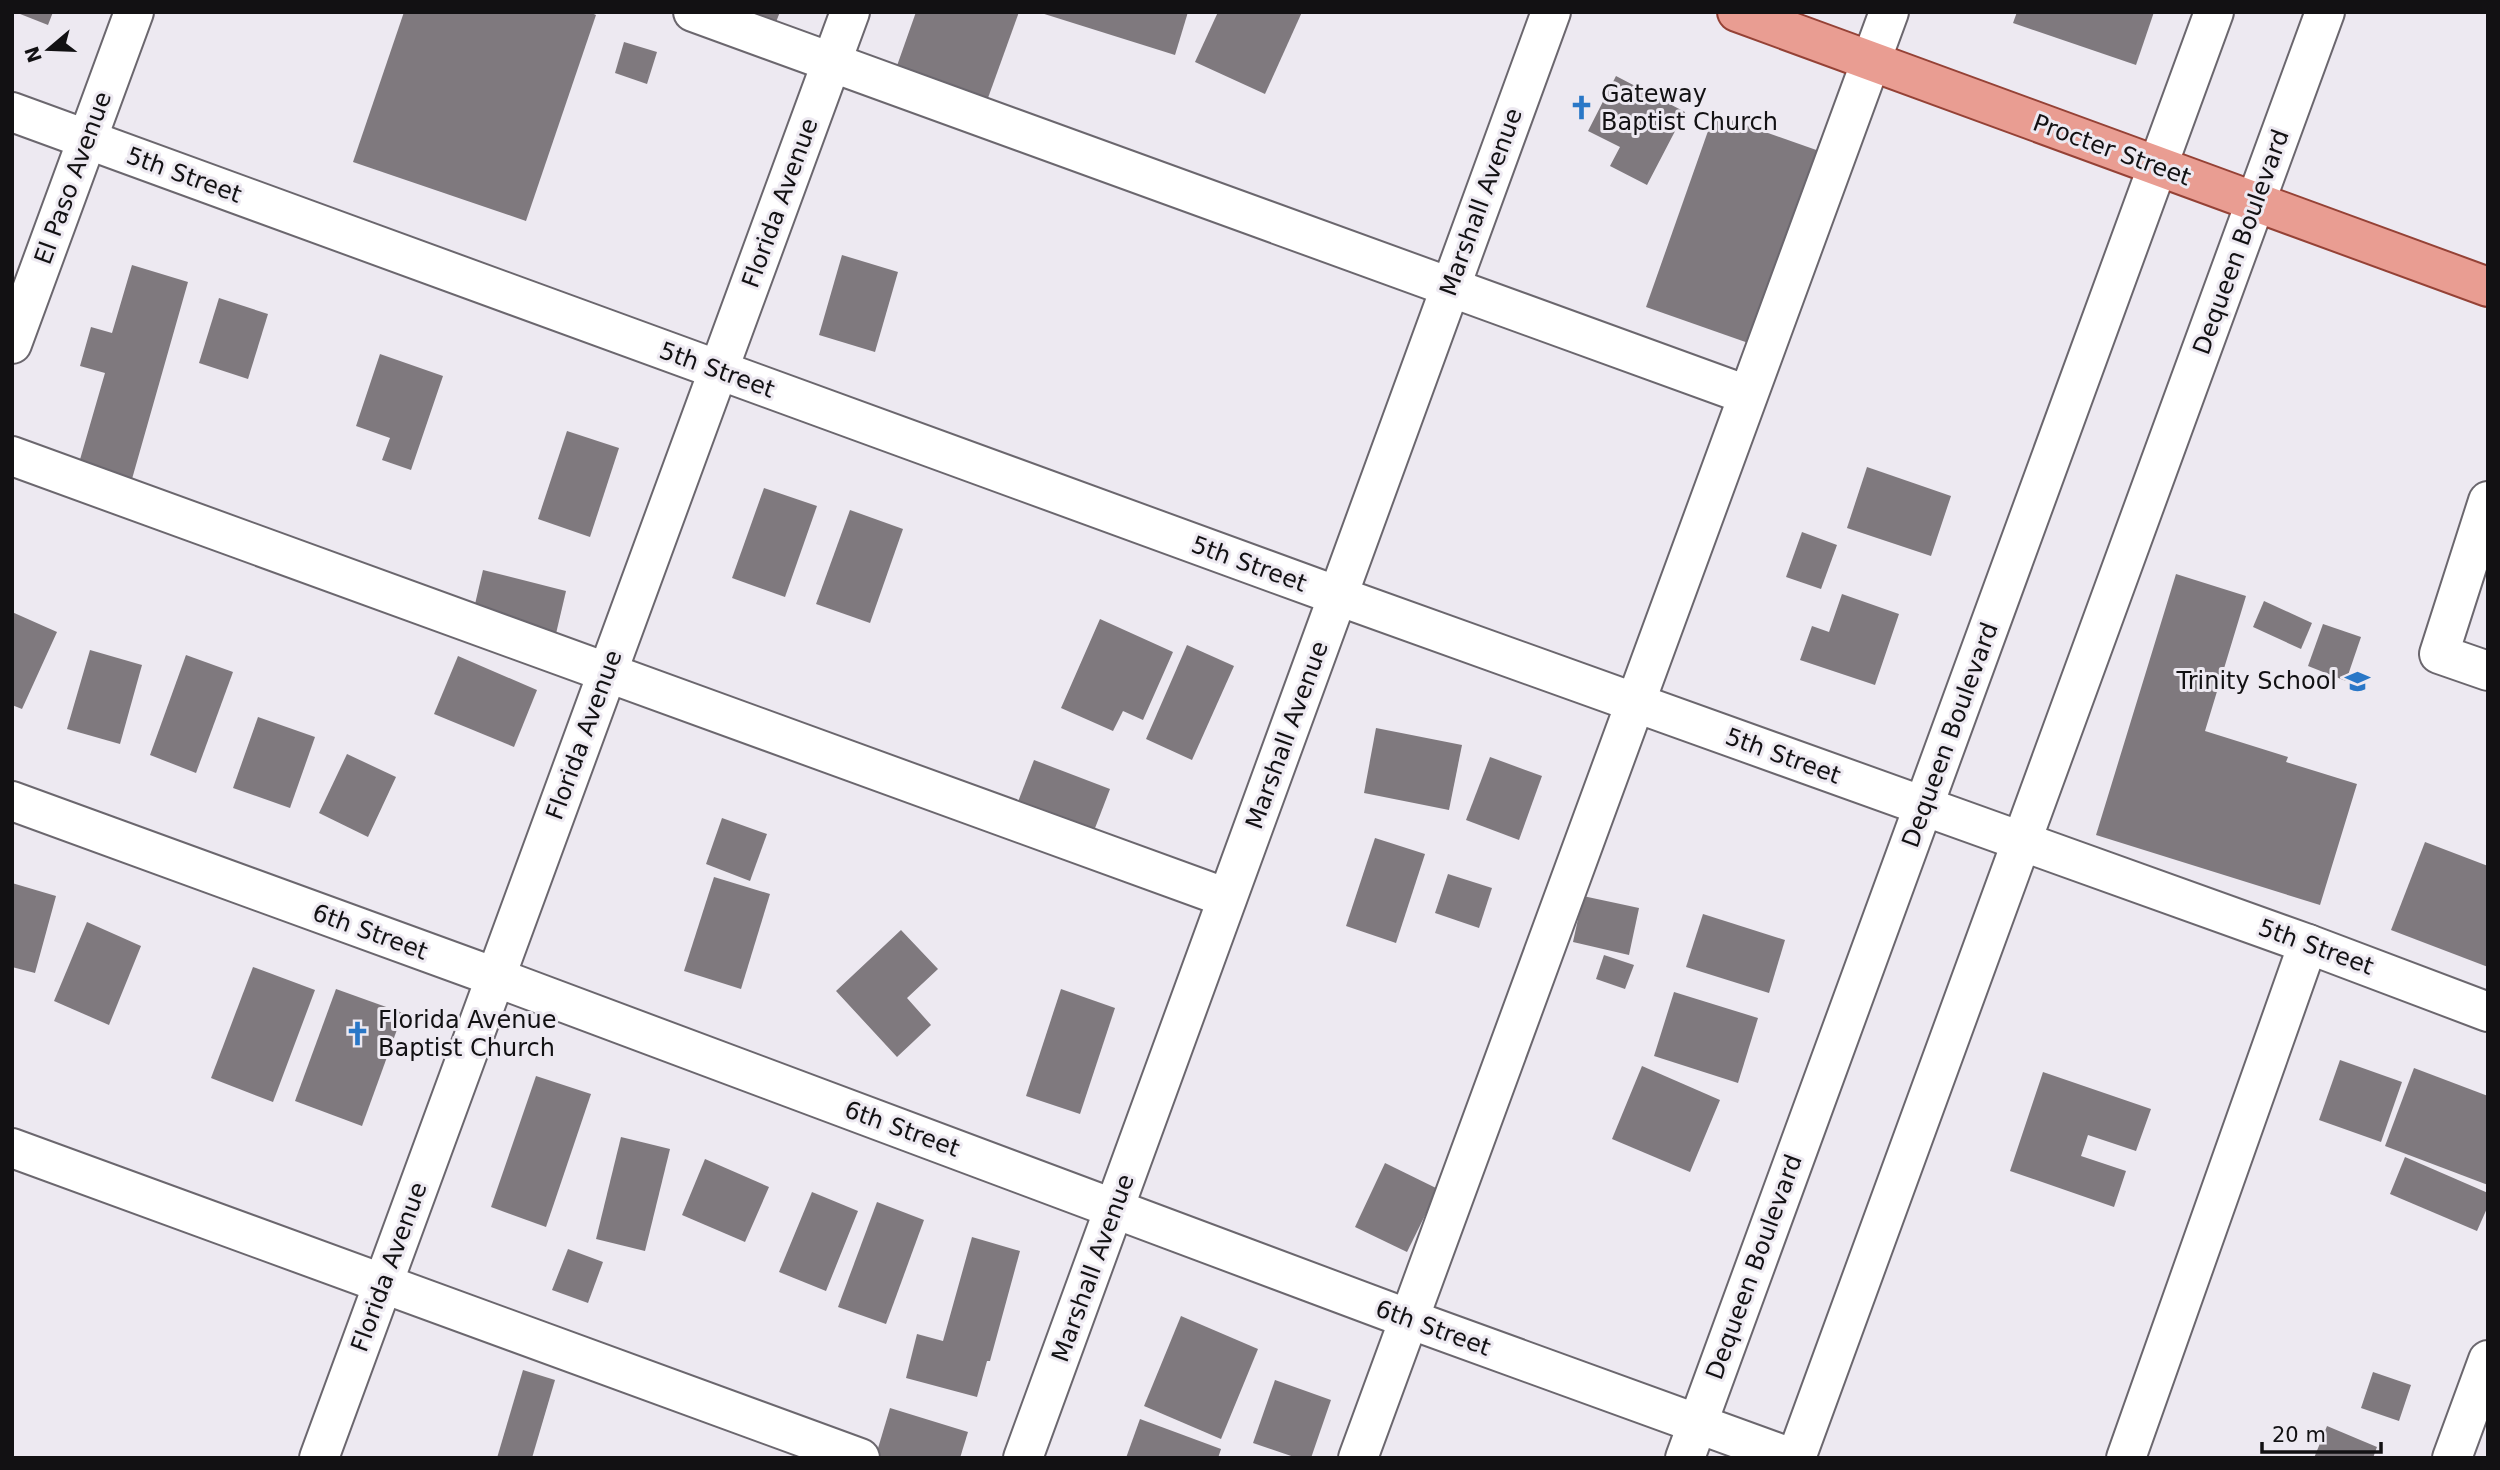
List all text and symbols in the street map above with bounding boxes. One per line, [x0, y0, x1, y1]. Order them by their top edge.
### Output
north arrow [14, 14, 84, 84]
text: N [20, 43, 46, 66]
place label: Gateway Baptist Church [1601, 80, 1778, 136]
street label: El Paso Avenue [29, 88, 117, 268]
church icon: Gateway Baptist Church [1567, 94, 1595, 122]
street label: Marshall Avenue [1434, 104, 1528, 300]
street label: Procter Street [2029, 108, 2195, 192]
street label: Florida Avenue [736, 114, 824, 292]
street label: Dequeen Boulevard [2187, 126, 2295, 358]
street label: 5th Street [123, 141, 245, 209]
street label: 5th Street [656, 336, 778, 404]
street label: 5th Street [1188, 530, 1310, 598]
street label: Dequeen Boulevard [1896, 619, 2004, 851]
street label: Marshall Avenue [1240, 637, 1334, 833]
street label: Florida Avenue [540, 646, 628, 824]
place label: Trinity School [2176, 667, 2337, 695]
school or university icon: Trinity School [2343, 667, 2371, 695]
street label: 5th Street [1722, 722, 1844, 790]
street label: 6th Street [309, 898, 431, 966]
street label: 5th Street [2255, 913, 2377, 981]
place label: Florida Avenue Baptist Church [378, 1006, 556, 1062]
church icon: Florida Avenue Baptist Church [344, 1020, 372, 1048]
street label: 6th Street [841, 1095, 963, 1163]
street label: Dequeen Boulevard [1700, 1151, 1808, 1383]
street label: Marshall Avenue [1046, 1170, 1140, 1366]
street label: Florida Avenue [345, 1178, 433, 1356]
street label: 6th Street [1372, 1294, 1494, 1362]
scale bar [2262, 1410, 2381, 1454]
text: 20 m [2272, 1423, 2326, 1447]

